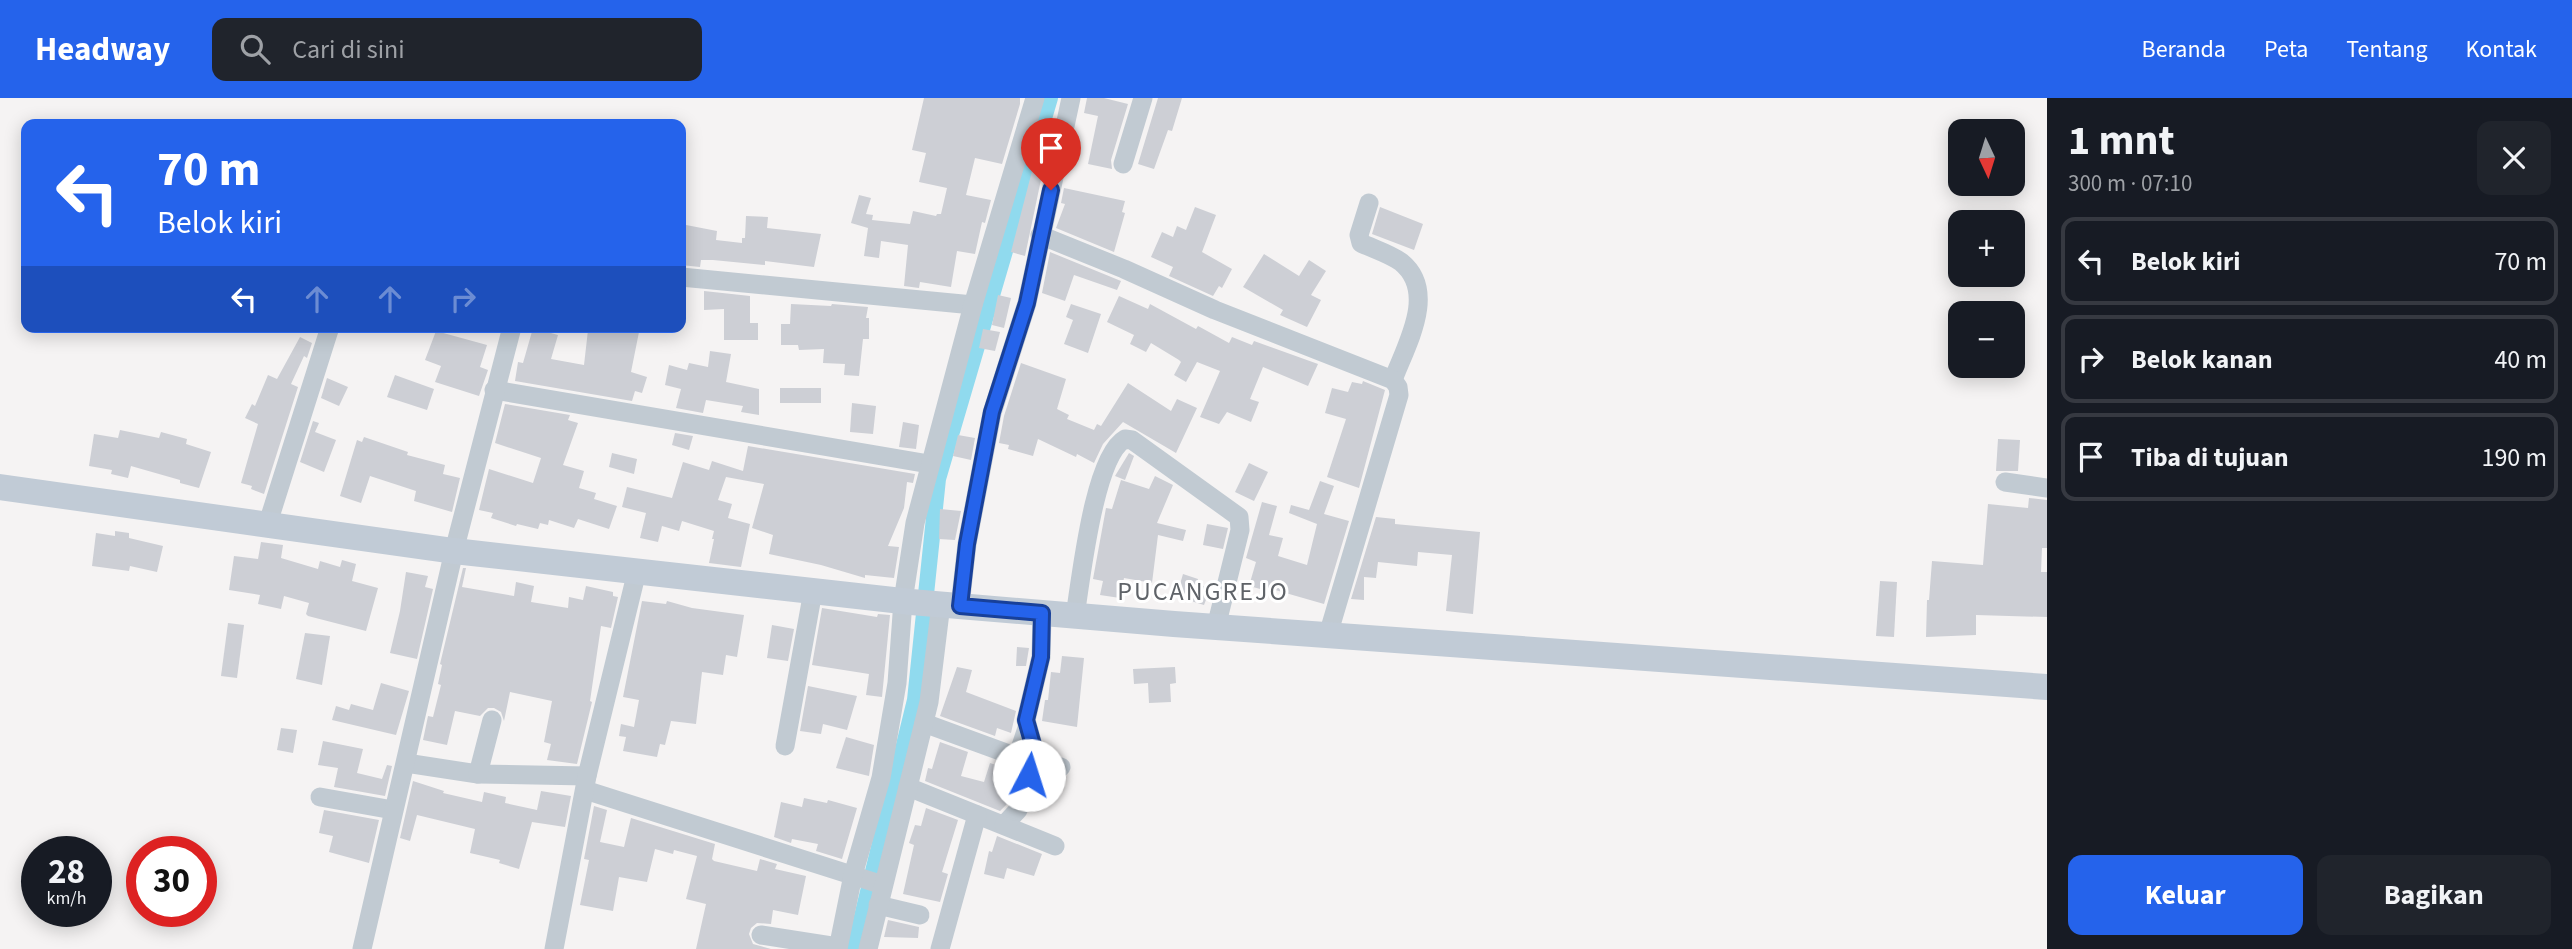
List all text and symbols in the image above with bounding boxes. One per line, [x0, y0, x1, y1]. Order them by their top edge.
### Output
search box [212, 18, 702, 81]
text: Headway [35, 26, 170, 73]
icon: search [236, 30, 274, 68]
text: Cari di sini [292, 31, 405, 68]
text: Beranda [2142, 32, 2226, 67]
text: Peta [2264, 32, 2308, 67]
text: Tentang [2346, 32, 2428, 67]
text: Kontak [2466, 32, 2537, 67]
text: 1 mnt [2068, 111, 2175, 171]
pin [1021, 118, 1081, 190]
north arrow [1948, 119, 2025, 196]
map controls [1948, 119, 2025, 378]
button: close [2477, 121, 2551, 195]
icon: arrive [1032, 129, 1070, 167]
text: 70 m [157, 135, 261, 205]
icon: left [42, 147, 133, 238]
text: 300 m · 07:10 [2068, 167, 2192, 200]
text: Belok kiri [157, 200, 282, 246]
button: + [1948, 210, 2025, 287]
icon: left [2072, 242, 2110, 280]
text: Belok kiri [2131, 243, 2240, 280]
text: 70 m [2494, 243, 2547, 280]
icon: left [225, 280, 263, 318]
icon: ahead [298, 280, 336, 318]
icon: ahead [371, 280, 409, 318]
icon: right [444, 280, 482, 318]
button: − [1948, 301, 2025, 378]
icon: right [2072, 340, 2110, 378]
text: Belok kanan [2131, 341, 2273, 378]
text: 40 m [2494, 341, 2547, 378]
icon: arrive [2072, 438, 2110, 476]
text: Tiba di tujuan [2131, 439, 2289, 476]
text: 190 m [2481, 439, 2547, 476]
district label: PUCANGREJO [1117, 573, 1289, 610]
position arrow [992, 738, 1066, 812]
speed limit sign: 30 [126, 836, 217, 927]
text: 28 [48, 847, 85, 897]
button: Keluar [2068, 855, 2303, 935]
button: Bagikan [2317, 855, 2551, 935]
text: km/h [47, 886, 86, 911]

